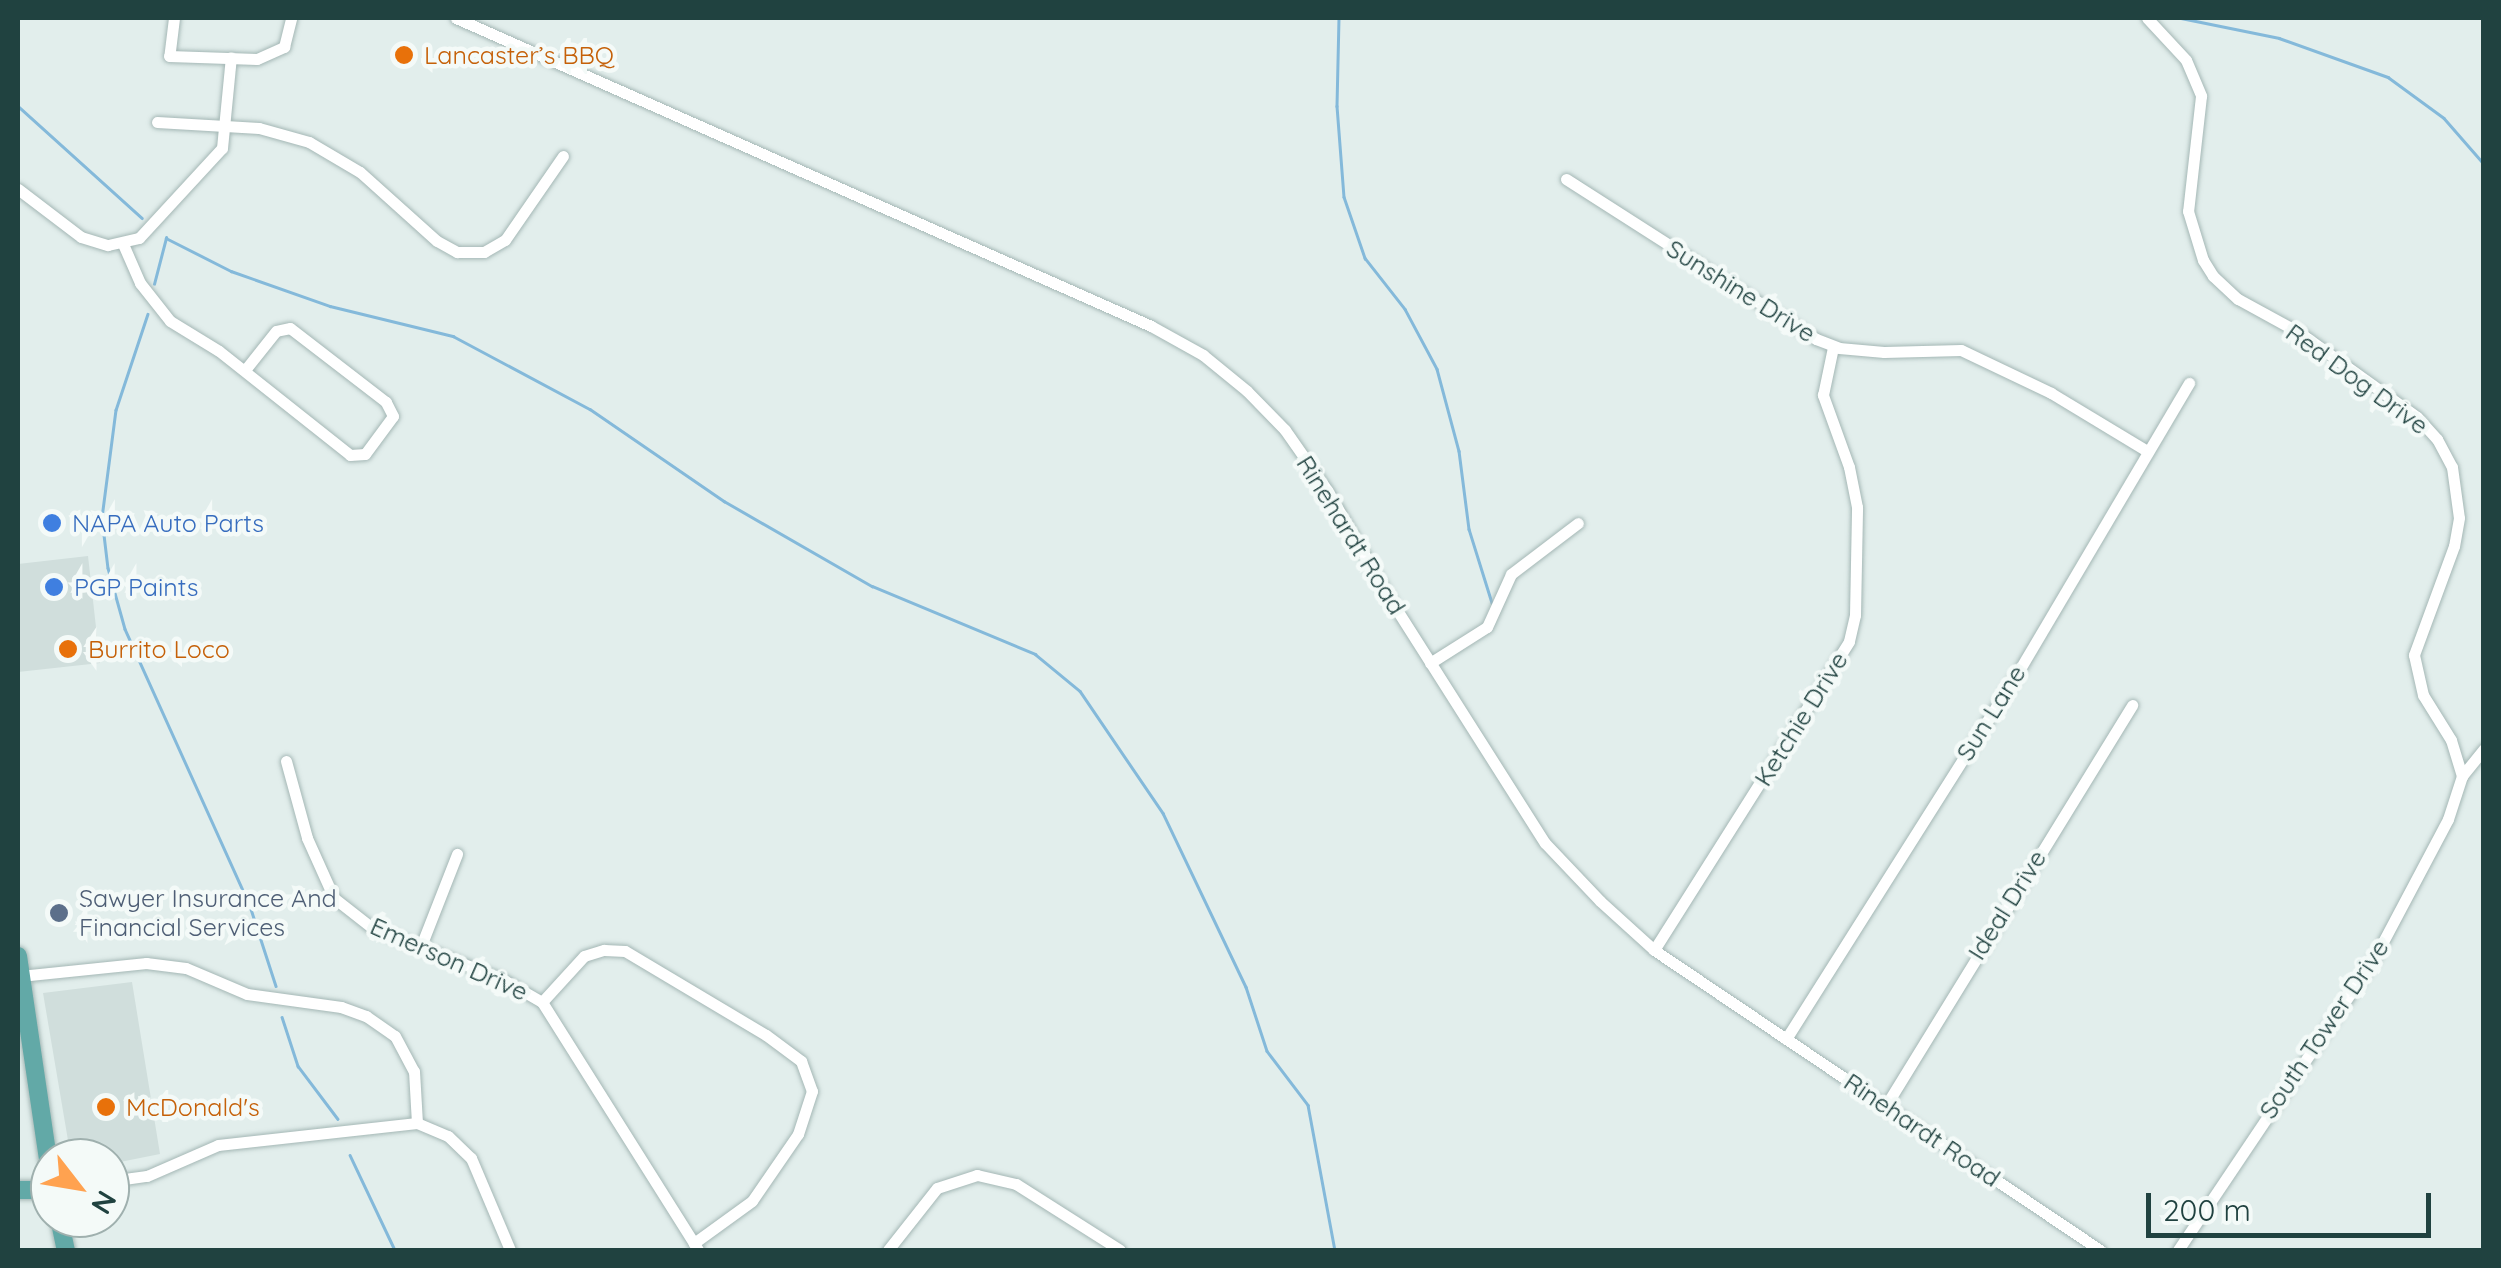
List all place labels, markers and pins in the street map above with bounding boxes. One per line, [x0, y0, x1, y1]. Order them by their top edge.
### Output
place label: Lancaster’s BBQ [424, 40, 614, 70]
marker: Lancaster’s BBQ [393, 44, 415, 66]
place label: NAPA Auto Parts [72, 508, 264, 538]
marker: NAPA Auto Parts [41, 512, 63, 534]
place label: PGP Paints [74, 572, 198, 602]
marker: PGP Paints [43, 576, 65, 598]
place label: Burrito Loco [88, 634, 230, 664]
marker: Burrito Loco [57, 638, 79, 660]
place label: Sawyer Insurance And Financial Services [79, 884, 337, 943]
marker: Sawyer Insurance And Financial Services [48, 902, 70, 924]
place label: McDonald's [126, 1092, 260, 1122]
marker: McDonald's [95, 1096, 117, 1118]

